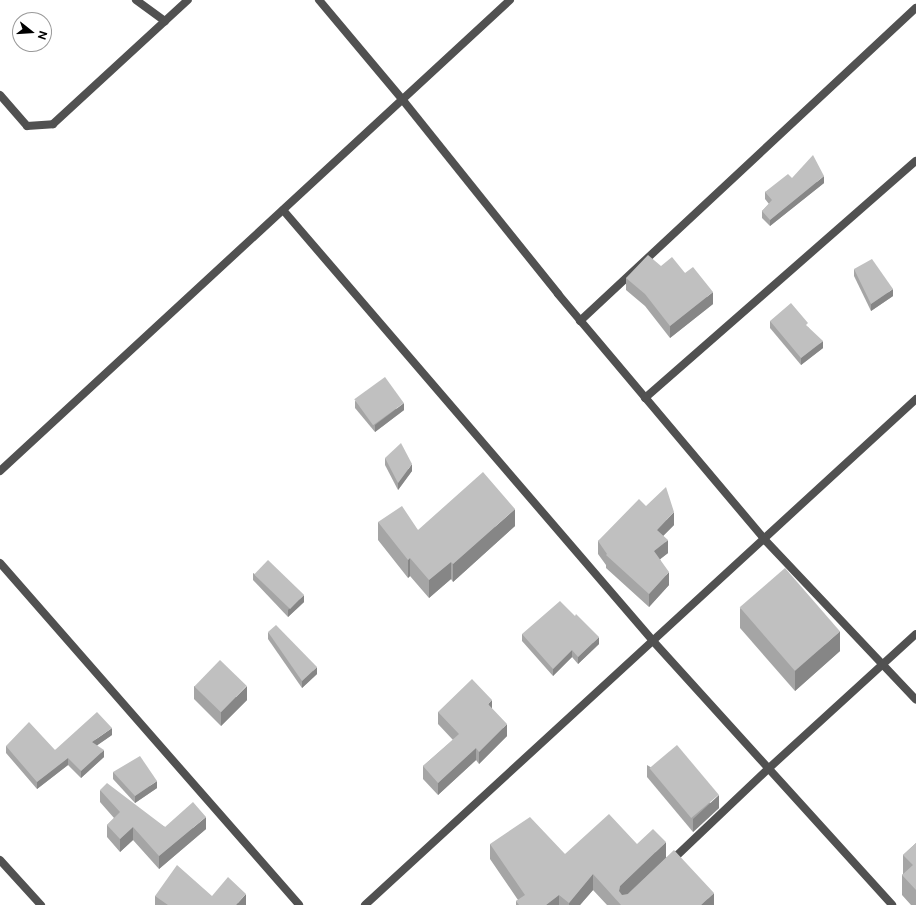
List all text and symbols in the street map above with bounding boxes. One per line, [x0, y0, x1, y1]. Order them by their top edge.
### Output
north arrow [12, 12, 52, 52]
text: N [36, 29, 50, 41]

